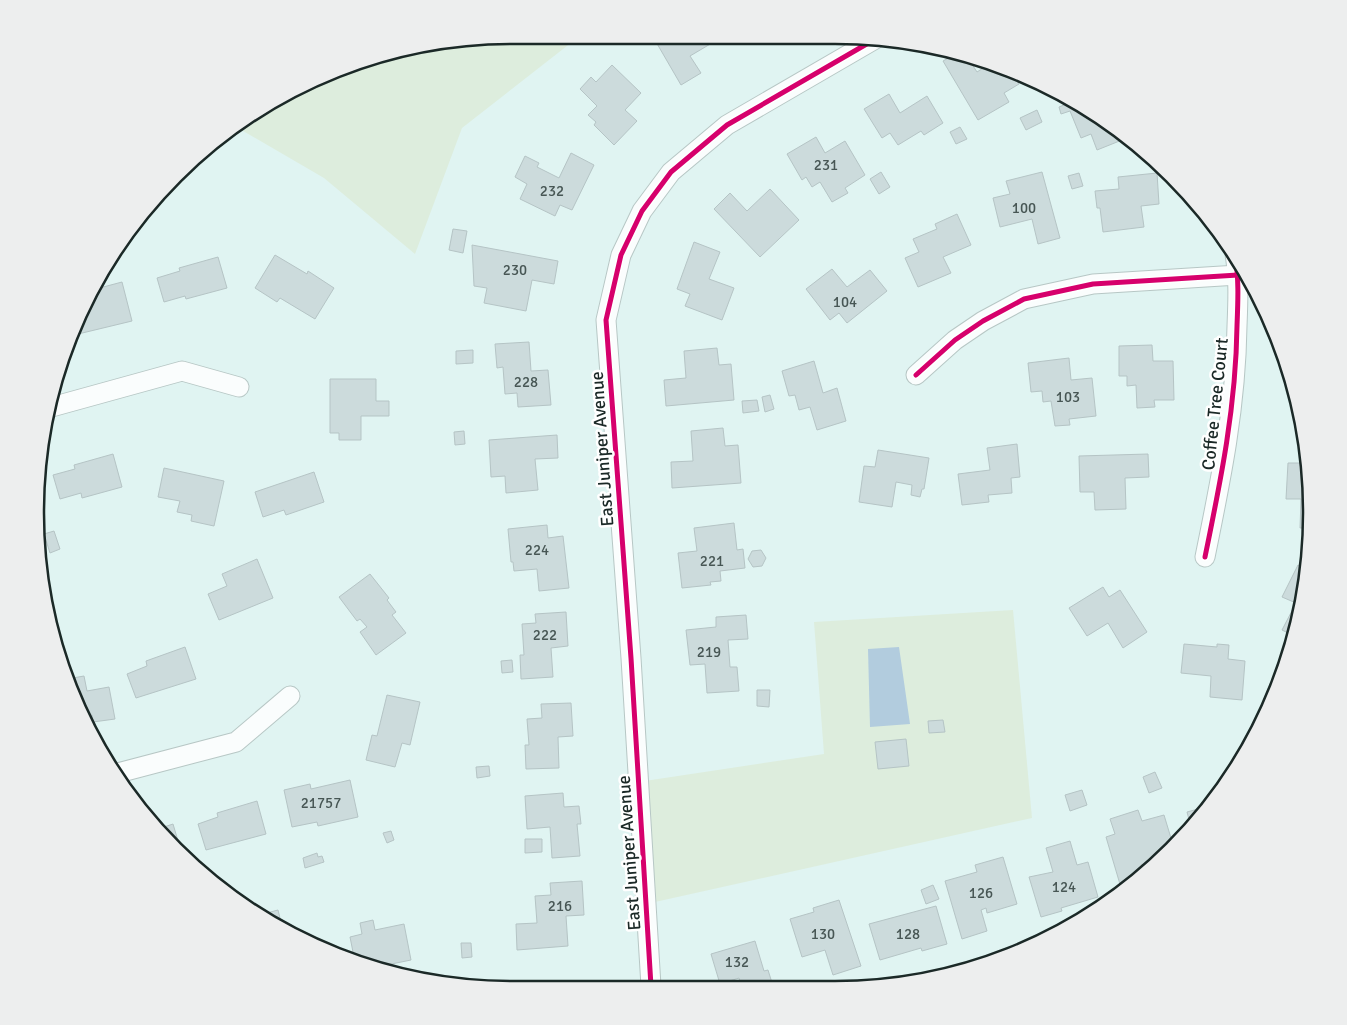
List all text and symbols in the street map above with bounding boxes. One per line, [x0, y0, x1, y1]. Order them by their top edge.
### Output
house number: 231 [814, 156, 838, 174]
house number: 232 [540, 182, 564, 200]
house number: 100 [1012, 199, 1036, 217]
house number: 230 [503, 261, 527, 279]
house number: 104 [833, 293, 857, 311]
street label: Coffee Tree Court [1197, 337, 1233, 471]
street label: East Juniper Avenue [586, 371, 618, 527]
house number: 228 [514, 373, 538, 391]
house number: 103 [1056, 388, 1080, 406]
house number: 224 [525, 541, 549, 559]
house number: 221 [700, 552, 724, 570]
house number: 222 [533, 626, 557, 644]
house number: 219 [697, 643, 721, 661]
street label: East Juniper Avenue [613, 775, 645, 931]
house number: 21757 [301, 794, 341, 812]
house number: 124 [1052, 878, 1076, 896]
house number: 126 [969, 884, 993, 902]
house number: 216 [548, 897, 572, 915]
house number: 130 [811, 925, 835, 943]
house number: 128 [896, 925, 920, 943]
house number: 132 [725, 953, 749, 971]

